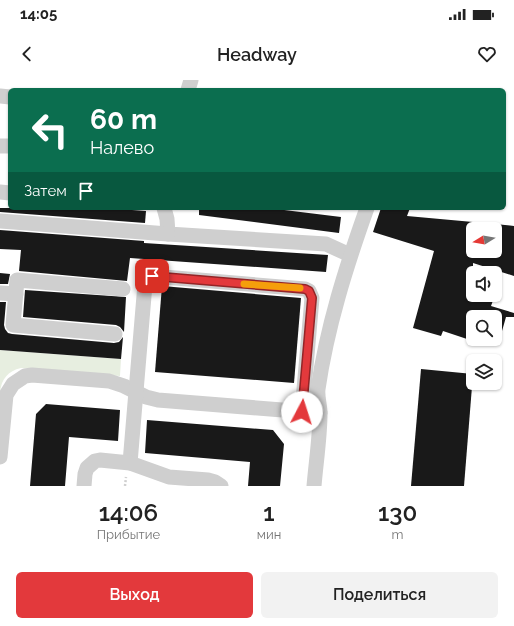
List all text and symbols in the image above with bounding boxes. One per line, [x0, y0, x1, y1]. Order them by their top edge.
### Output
text: 14:05 [20, 5, 57, 23]
icon: back [16, 43, 38, 65]
icon: heart [476, 43, 498, 65]
text: Headway [217, 44, 297, 65]
text: 60 m [90, 103, 157, 136]
icon: left [24, 104, 76, 156]
text: Налево [90, 137, 154, 158]
icon: arrive [75, 180, 97, 202]
text: Затем [24, 182, 67, 200]
north arrow [466, 222, 502, 258]
map controls [466, 222, 502, 390]
pin [135, 259, 169, 293]
icon: arrive [141, 265, 163, 287]
button: sound [466, 266, 502, 302]
button: search [466, 310, 502, 346]
button: layers [466, 354, 502, 390]
position arrow [281, 391, 323, 433]
text: 14:06 [99, 498, 158, 527]
text: 1 [263, 498, 275, 527]
text: 130 [378, 498, 417, 527]
text: Прибытие [97, 527, 160, 542]
text: мин [257, 527, 281, 542]
text: m [392, 527, 404, 542]
button: Выход [16, 572, 253, 618]
button: Поделиться [261, 572, 498, 618]

